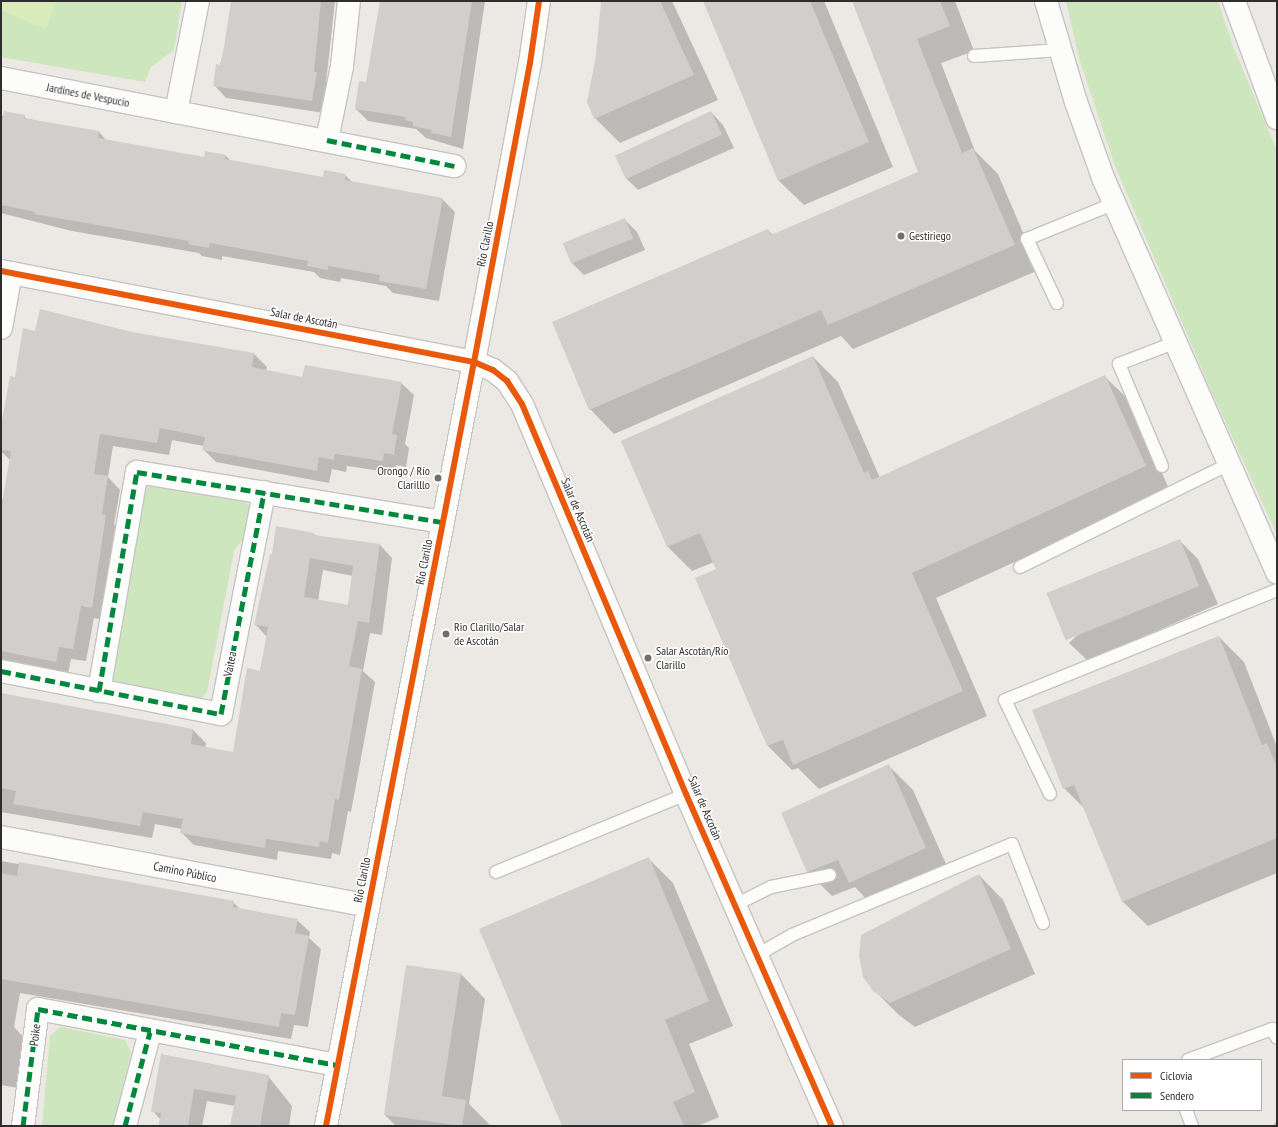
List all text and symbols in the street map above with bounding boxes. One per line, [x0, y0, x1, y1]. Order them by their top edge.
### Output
street label: Jardines de Vespucio [45, 80, 131, 110]
street label: Río Clarillo [474, 220, 496, 268]
place label: Gestiriego [909, 229, 951, 243]
marker: Gestiriego [896, 231, 906, 241]
street label: Salar de Ascotán [269, 304, 339, 332]
place label: Orongo / Río Clarilllo [377, 464, 430, 492]
marker: Orongo / Río Clarilllo [433, 473, 443, 483]
street label: Salar de Ascotán [558, 476, 598, 544]
street label: Río Clarillo [413, 538, 435, 586]
place label: Rio Clarillo/Salar de Ascotán [454, 620, 524, 648]
marker: Rio Clarillo/Salar de Ascotán [441, 629, 451, 639]
place label: Salar Ascotán/Río Clarillo [656, 644, 729, 672]
street label: Vaitea [221, 650, 239, 678]
marker: Salar Ascotán/Río Clarillo [643, 653, 653, 663]
street label: Salar de Ascotán [685, 774, 725, 842]
street label: Río Clarillo [351, 856, 373, 904]
street label: Camino Público [152, 859, 218, 885]
street label: Poike [26, 1023, 44, 1047]
legend [1122, 1059, 1262, 1111]
text: Ciclovía [1160, 1068, 1192, 1083]
text: Sendero [1160, 1088, 1194, 1103]

